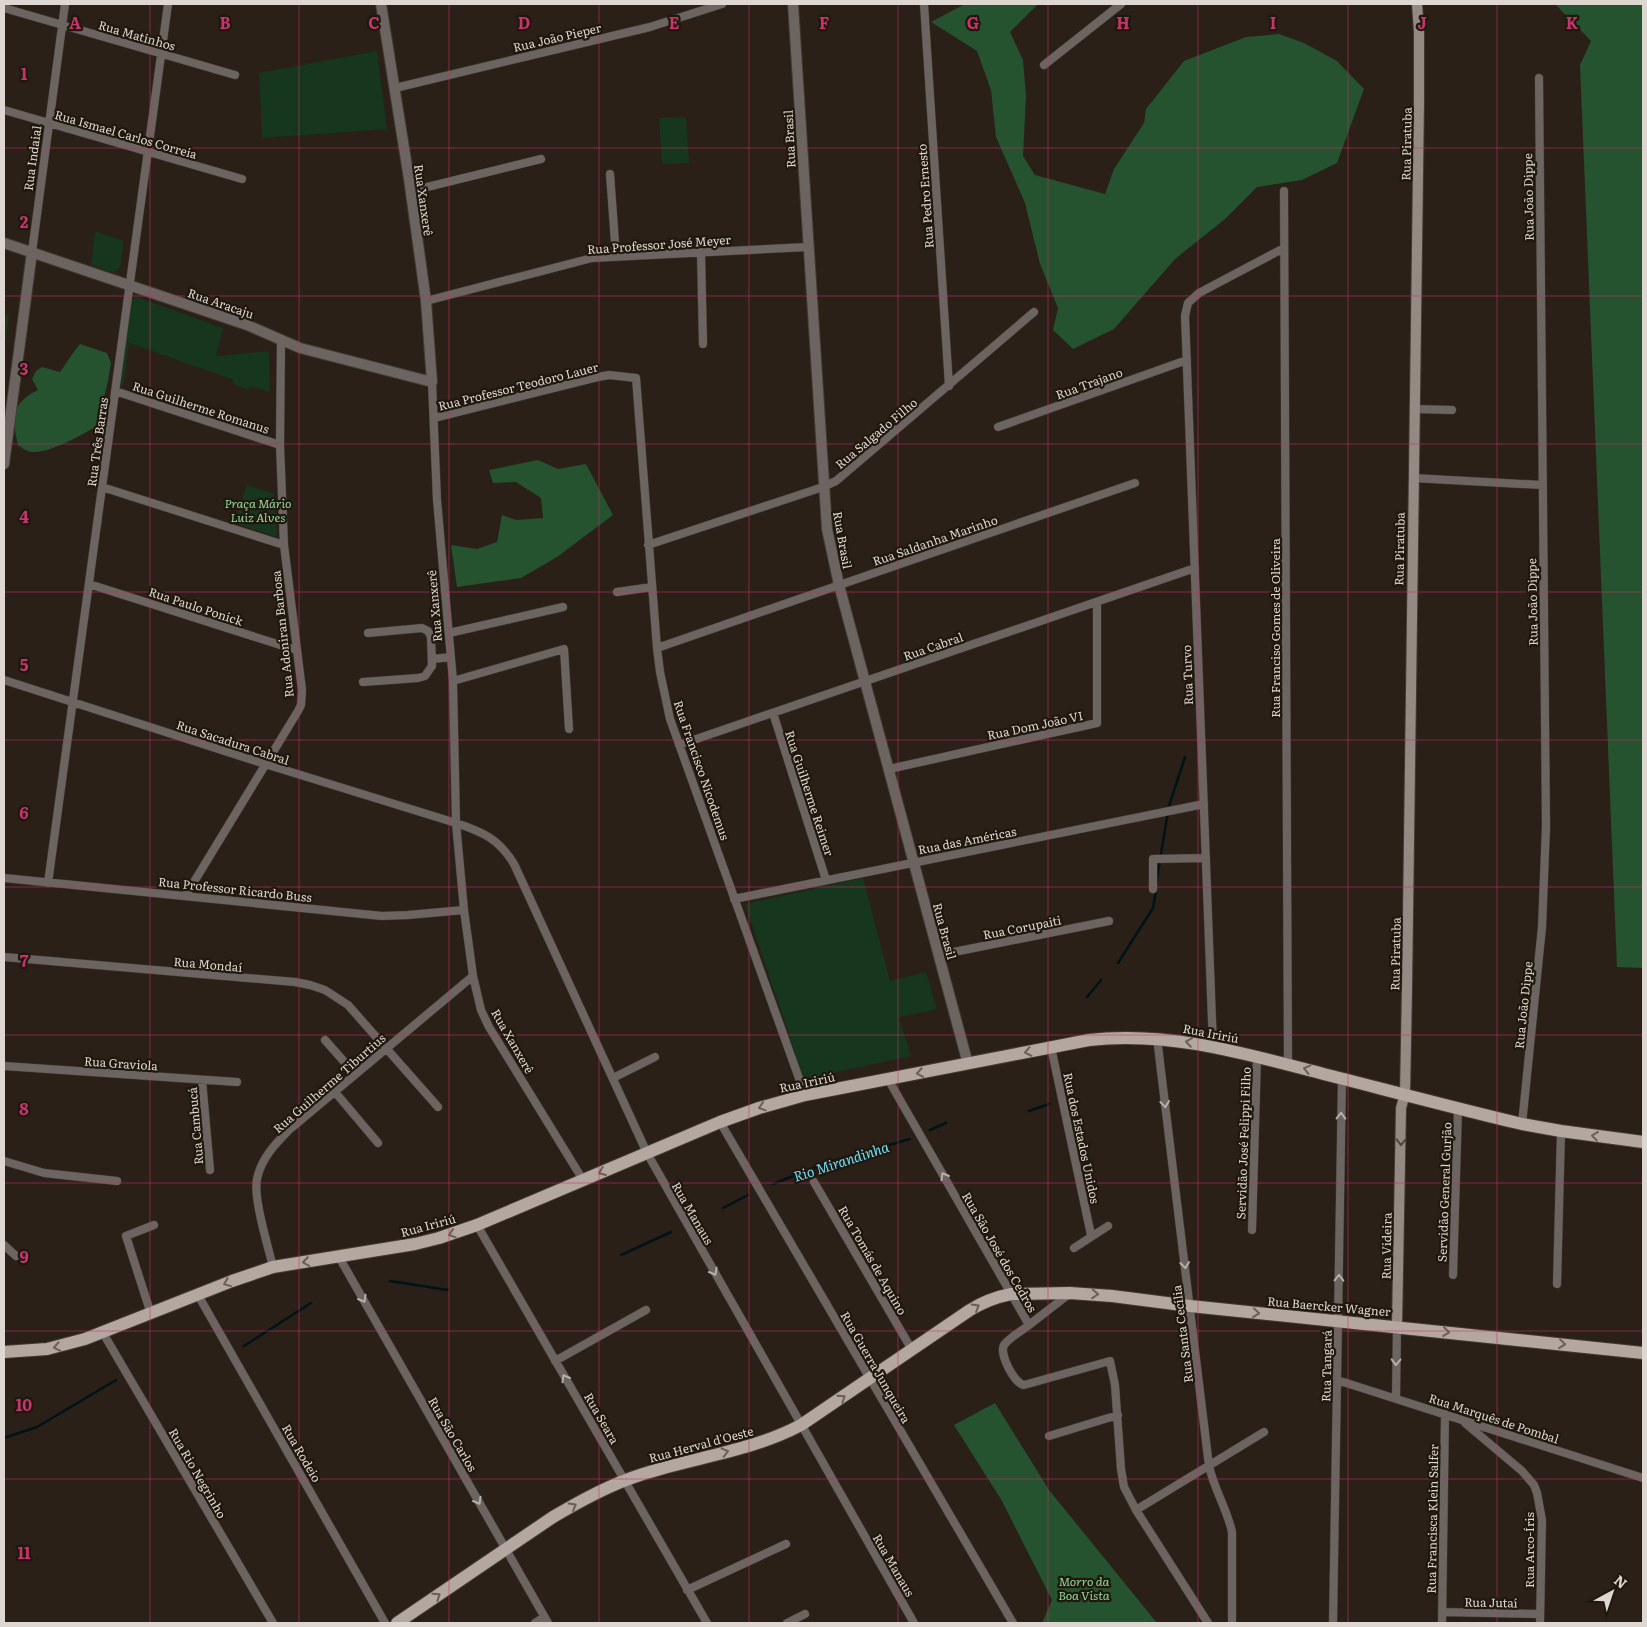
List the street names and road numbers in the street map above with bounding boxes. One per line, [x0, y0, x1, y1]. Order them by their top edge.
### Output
street label: Rua Matinhos [96, 15, 178, 55]
street label: Rua João Pieper [511, 18, 603, 56]
street label: Rua Ismael Carlos Correia [53, 105, 200, 163]
street label: Rua Piratuba [1396, 107, 1416, 181]
street label: Rua Brasil [778, 110, 800, 168]
street label: Rua Indaial [19, 124, 45, 192]
street label: Rua Pedro Ernesto [912, 143, 938, 249]
street label: Rua João Dippe [1518, 153, 1538, 241]
street label: Rua Xanxerê [410, 163, 438, 237]
street label: Rua Professor José Meyer [586, 230, 732, 258]
street label: Rua Aracaju [186, 283, 257, 323]
street label: Rua Professor Teodoro Lauer [436, 357, 600, 415]
street label: Rua Trajano [1053, 363, 1125, 403]
street label: Rua Guilherme Romanus [130, 376, 272, 438]
street label: Rua Salgado Filho [831, 393, 921, 473]
street label: Rua Três Barras [82, 396, 112, 488]
street label: Rua Brasil [829, 510, 857, 570]
street label: Rua Saldanha Marinho [870, 510, 1000, 570]
street label: Rua Piratuba [1389, 512, 1409, 586]
street label: Rua Franciso Gomes de Oliveira [1266, 538, 1284, 718]
street label: Rua João Dippe [1522, 558, 1542, 646]
street label: Rua Adoniran Barbosa [266, 569, 298, 698]
street label: Rua Xanxerê [422, 569, 446, 643]
street label: Rua Paulo Ponick [146, 582, 246, 630]
street label: Rua Cabral [901, 627, 965, 665]
street label: Rua Turvo [1177, 645, 1197, 705]
street label: Rua Francisco Nicodemus [670, 698, 735, 843]
street label: Rua Dom João VI [985, 706, 1085, 744]
street label: Rua Sacadura Cabral [174, 715, 292, 769]
street label: Rua Guilherme Reimer [781, 728, 839, 858]
street label: Rua das Américas [916, 822, 1018, 858]
street label: Rua Professor Ricardo Buss [157, 872, 313, 906]
street label: Rua Brasil [929, 901, 961, 961]
street label: Rua Corupaiti [981, 911, 1063, 943]
street label: Rua Piratuba [1385, 917, 1405, 991]
street label: Rua Mondaí [173, 952, 243, 976]
street label: Rua João Dippe [1509, 960, 1537, 1050]
street label: Rua Xanxerê [487, 1005, 539, 1077]
street label: Rua Iririú [1182, 1019, 1241, 1047]
street label: Rua Guilherme Tiburtius [269, 1029, 390, 1137]
street label: Rua Graviola [84, 1051, 159, 1075]
street label: Servidão José Felippi Filho [1231, 1066, 1255, 1220]
street label: Rua Iririú [777, 1067, 837, 1097]
street label: Rua dos Estados Unidos [1059, 1071, 1105, 1206]
street label: Rua Cambucá [183, 1086, 207, 1166]
street label: Servidão General Gurjão [1433, 1122, 1455, 1262]
street label: Rua Manaus [668, 1178, 719, 1248]
street label: Rua São José dos Cedros [958, 1188, 1042, 1316]
street label: Rua Tomás de Aquino [834, 1202, 912, 1318]
street label: Rua Iririú [398, 1209, 458, 1241]
street label: Rua Videira [1376, 1212, 1396, 1280]
street label: Rua Santa Cecília [1167, 1284, 1197, 1384]
street label: Rua Baercker Wagner [1267, 1292, 1392, 1320]
street label: Rua Guerra Junqueira [837, 1308, 916, 1427]
street label: Rua Tangará [1316, 1329, 1336, 1402]
street label: Rua Marquês de Pombal [1427, 1388, 1561, 1448]
street label: Rua Seara [580, 1389, 624, 1447]
street label: Rua São Carlos [424, 1393, 482, 1475]
street label: Rua Rodeio [278, 1421, 326, 1485]
street label: Rua Herval d'Oeste [647, 1421, 755, 1467]
street label: Rua Rio Negrinho [165, 1424, 231, 1522]
street label: Rua Francisca Klein Salfer [1422, 1444, 1442, 1594]
street label: Rua Arco-Íris [1520, 1511, 1538, 1588]
street label: Rua Manaus [869, 1530, 920, 1600]
street label: Rua Jutaí [1464, 1593, 1518, 1611]

